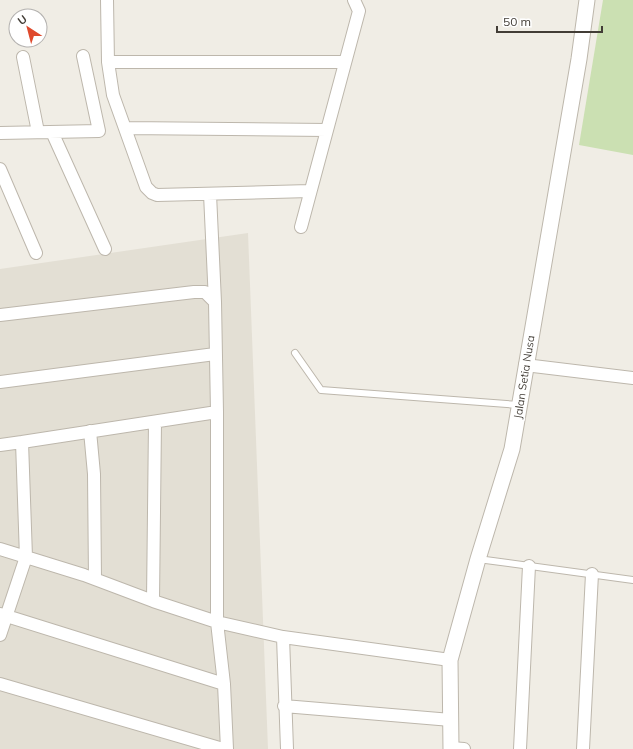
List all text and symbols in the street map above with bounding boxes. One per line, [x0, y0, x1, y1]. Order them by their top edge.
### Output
north arrow [8, 8, 48, 48]
scale bar [497, 8, 602, 34]
text: U [15, 12, 30, 28]
text: 50 m [503, 14, 531, 29]
street label: Jalan Setia Nusa [511, 334, 537, 420]

